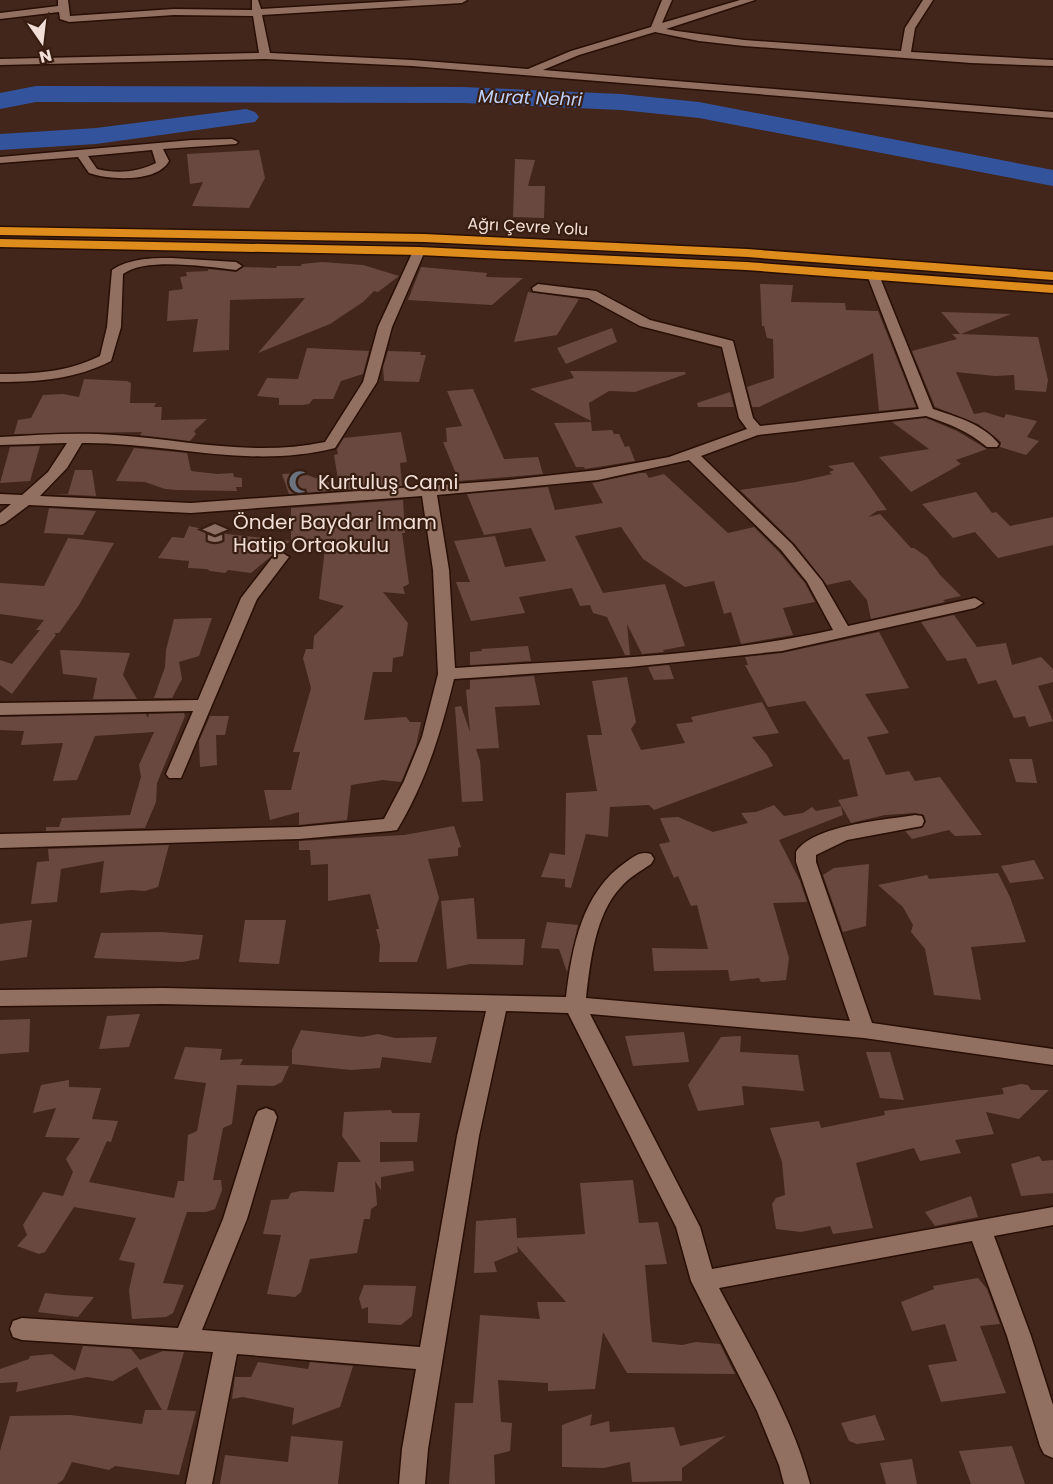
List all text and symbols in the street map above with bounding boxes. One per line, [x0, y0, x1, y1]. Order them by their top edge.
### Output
north arrow [12, 12, 72, 72]
text: N [37, 43, 54, 69]
water label: Murat Nehri [477, 83, 583, 112]
street label: Ağrı Çevre Yolu [467, 212, 589, 241]
place label: Kurtuluş Cami [318, 468, 458, 496]
mosque icon: Kurtuluş Cami [287, 469, 313, 495]
place label: Önder Baydar İmam Hatip Ortaokulu [233, 508, 437, 559]
school or university icon: Önder Baydar İmam Hatip Ortaokulu [202, 520, 228, 546]

